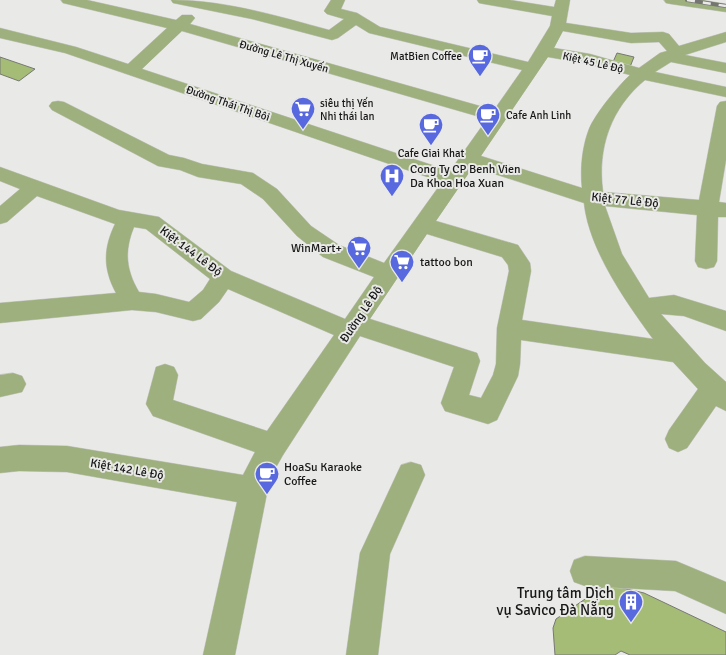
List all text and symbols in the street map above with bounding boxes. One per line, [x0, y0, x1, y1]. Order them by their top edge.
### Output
street label: Đường Lê Thị Xuyến [238, 37, 330, 75]
cafe icon: MatBien Coffee [467, 43, 493, 77]
street label: Kiệt 45 Lê Độ [561, 49, 625, 76]
place label: MatBien Coffee [390, 50, 462, 63]
street label: Đường Thái Thị Bôi [184, 83, 272, 124]
supermarket icon: siêu thị Yến Nhi thái lan [290, 96, 316, 130]
place label: siêu thị Yến Nhi thái lan [320, 96, 375, 123]
cafe icon: Cafe Anh Linh [475, 102, 501, 136]
place label: Cafe Anh Linh [506, 109, 571, 122]
cafe icon: Cafe Giai Khat [418, 112, 444, 146]
place label: Cafe Giai Khat [398, 147, 464, 160]
place label: Cong Ty CP Benh Vien Da Khoa Hoa Xuan [410, 162, 521, 191]
hospital icon: Cong Ty CP Benh Vien Da Khoa Hoa Xuan [379, 163, 405, 197]
street label: Kiệt 77 Lê Độ [591, 190, 659, 211]
street label: Kiệt 144 Lê Độ [157, 223, 225, 280]
supermarket icon: WinMart+ [346, 235, 372, 269]
place label: WinMart+ [291, 241, 342, 256]
supermarket icon: tattoo bon [389, 249, 415, 283]
place label: tattoo bon [420, 255, 473, 270]
street label: Đường Lê Độ [337, 283, 386, 345]
street label: Kiệt 142 Lê Độ [89, 456, 165, 483]
place label: HoaSu Karaoke Coffee [284, 460, 362, 489]
cafe icon: HoaSu Karaoke Coffee [254, 461, 280, 495]
place label: Trung tâm Dịch vụ Savico Đà Nẵng [497, 584, 614, 619]
building icon: Trung tâm Dịch vụ Savico Đà Nẵng [618, 589, 644, 623]

